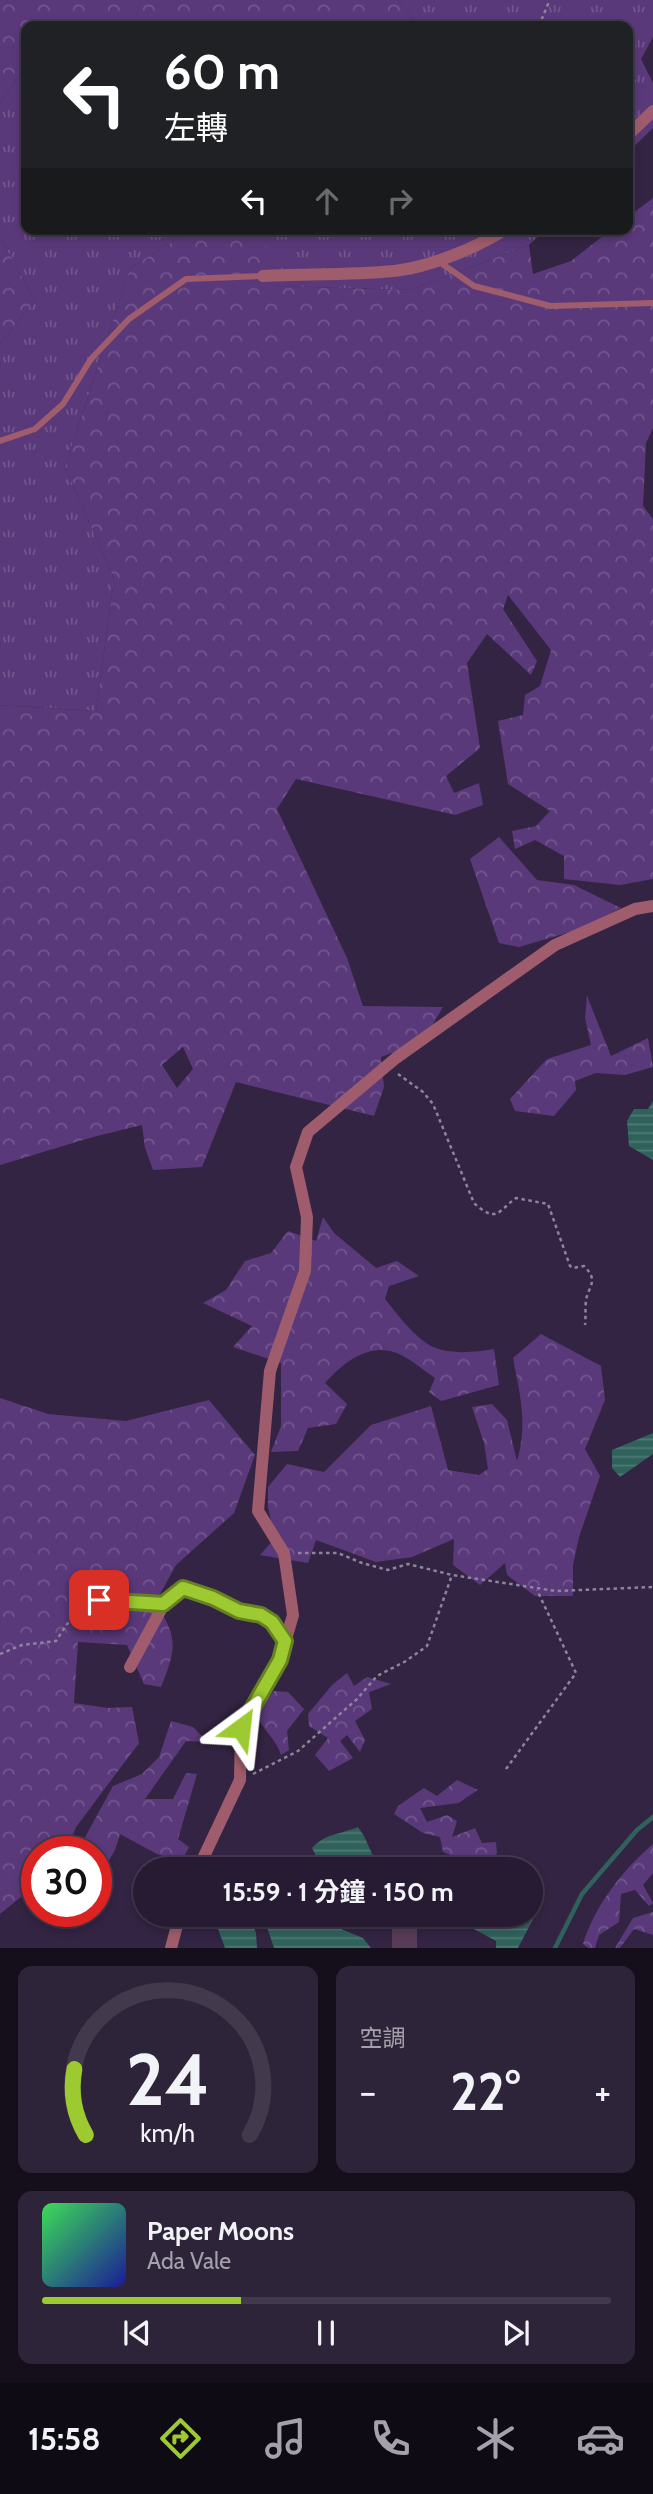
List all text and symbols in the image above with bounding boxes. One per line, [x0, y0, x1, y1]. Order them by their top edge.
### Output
text: 60 m [164, 42, 280, 101]
icon: left [49, 49, 140, 140]
text: 左轉 [164, 108, 228, 147]
icon: left [235, 182, 273, 220]
icon: ahead [308, 182, 346, 220]
icon: right [381, 182, 419, 220]
pin [69, 1570, 129, 1630]
icon: arrive [80, 1581, 118, 1619]
position arrow [204, 1691, 278, 1765]
speed limit sign: 30 [21, 1836, 112, 1927]
text: 15:59 · 1 分鐘 · 150 m [222, 1876, 454, 1908]
text: 空調 [360, 2024, 406, 2052]
text: 24 [126, 2036, 210, 2124]
text: 22° [450, 2060, 520, 2123]
text: − [360, 2068, 376, 2115]
text: + [594, 2068, 611, 2115]
text: km/h [140, 2118, 195, 2148]
text: Paper Moons [147, 2215, 294, 2247]
text: Ada Vale [147, 2247, 231, 2275]
icon: previous [118, 2314, 156, 2352]
icon: pause [307, 2314, 345, 2352]
icon: next [497, 2314, 535, 2352]
icon: directions [156, 2414, 205, 2463]
icon: music [261, 2414, 310, 2463]
icon: phone [366, 2414, 415, 2463]
icon: climate [471, 2414, 520, 2463]
icon: car [576, 2414, 625, 2463]
text: 15:58 [28, 2419, 101, 2458]

